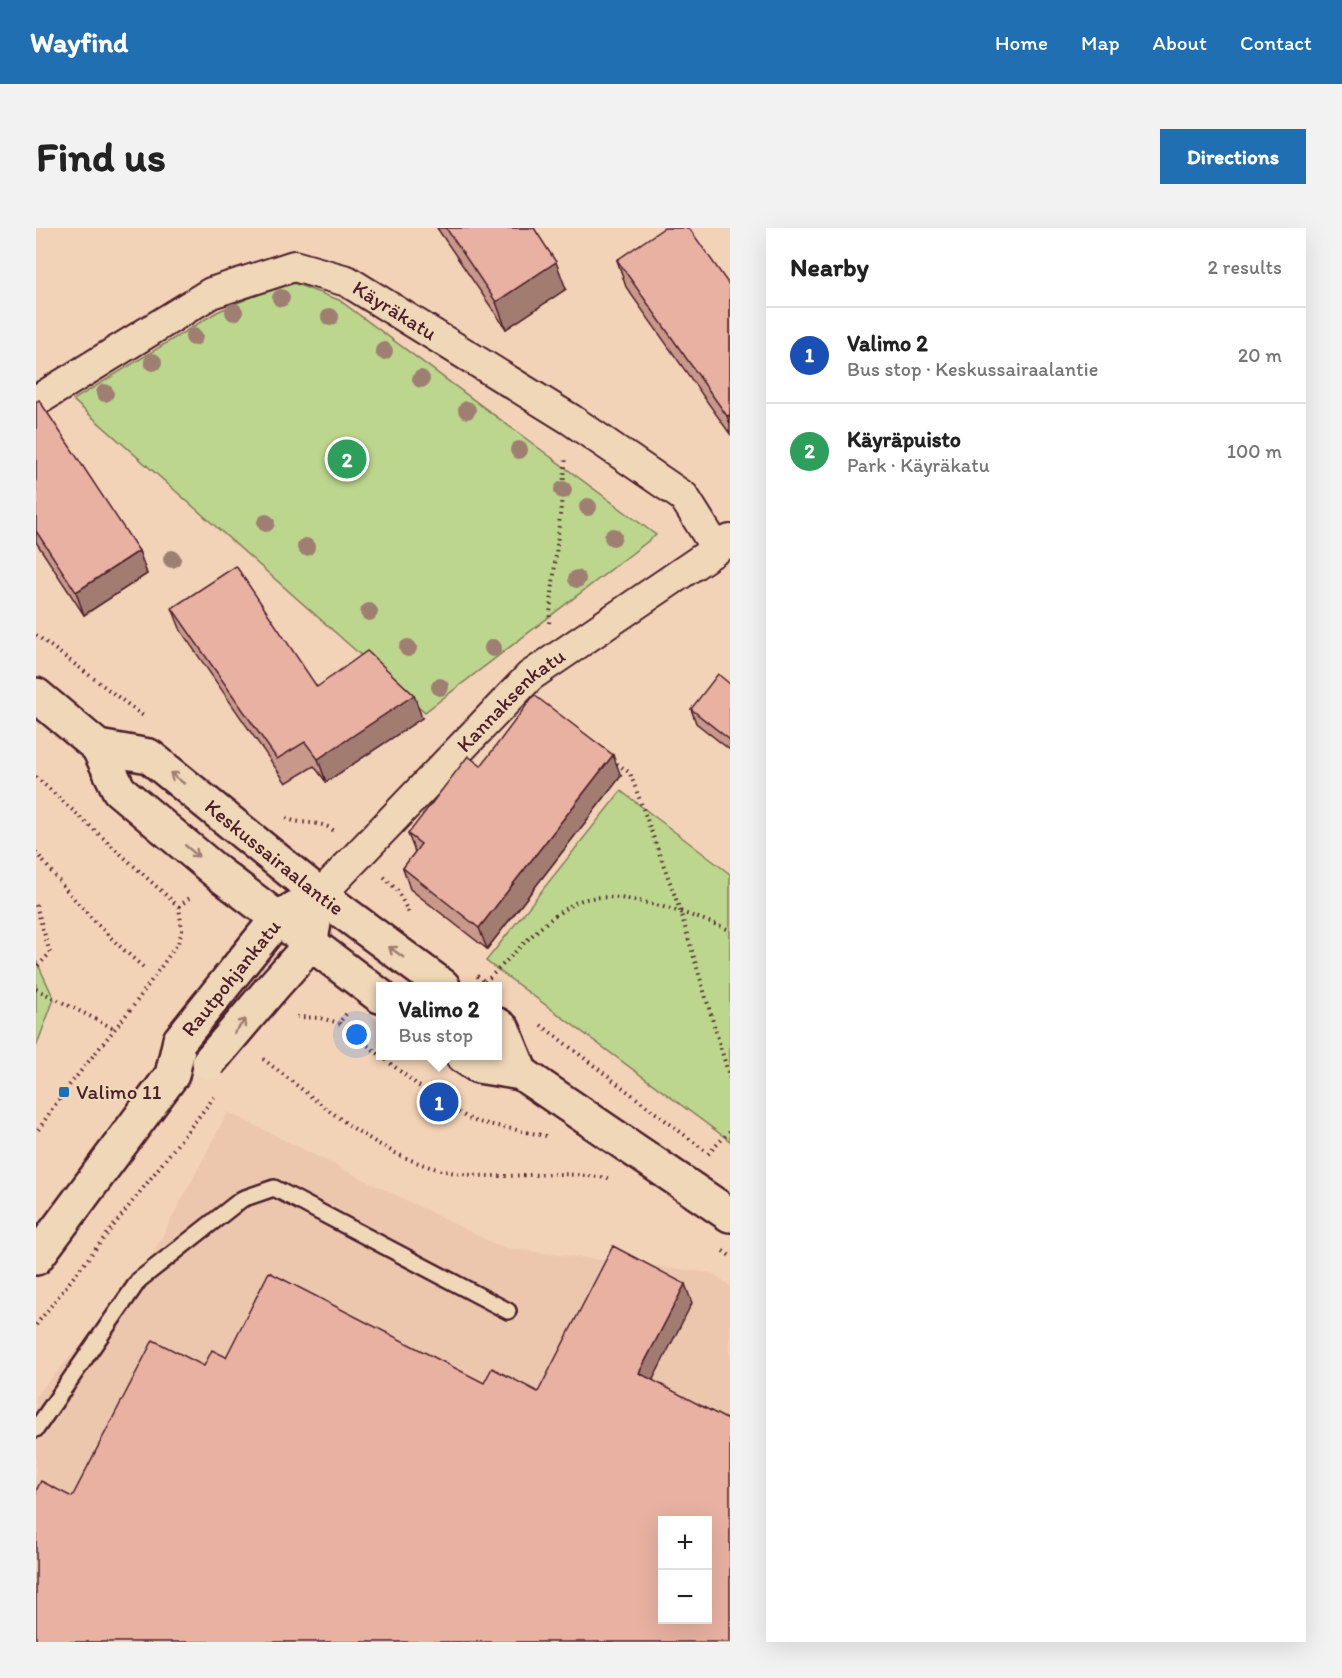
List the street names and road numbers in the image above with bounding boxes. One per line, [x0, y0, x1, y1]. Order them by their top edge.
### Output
street label: Käyräkatu [348, 275, 441, 345]
street label: Kannaksenkatu [451, 643, 570, 757]
street label: Keskussairaalantie [200, 794, 349, 920]
street label: Rautpohjankatu [176, 914, 286, 1041]

